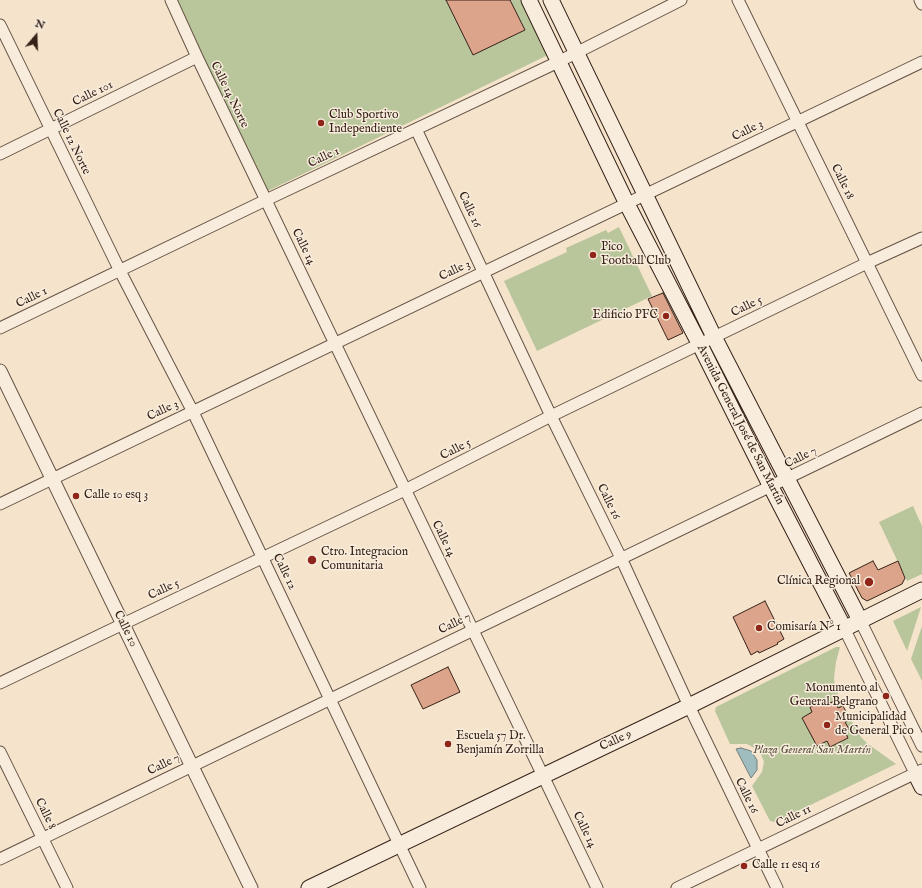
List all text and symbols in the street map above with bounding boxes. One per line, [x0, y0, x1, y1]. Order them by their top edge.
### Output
north arrow [16, 16, 56, 56]
text: N [33, 16, 47, 33]
street label: Calle 14 Norte [207, 60, 251, 130]
street label: Calle 101 [70, 78, 116, 110]
street label: Calle 12 Norte [49, 107, 93, 177]
place label: Club Sportivo Independiente [329, 109, 402, 137]
street label: Calle 3 [730, 117, 766, 145]
marker: Club Sportivo Independiente [316, 118, 326, 128]
street label: Calle 1 [306, 145, 342, 171]
street label: Calle 18 [827, 162, 857, 202]
street label: Calle 16 [454, 190, 484, 230]
street label: Calle 14 [288, 226, 318, 268]
place label: Pico Football Club [601, 241, 671, 269]
marker: Pico Football Club [588, 250, 598, 260]
street label: Calle 3 [437, 258, 473, 284]
street label: Calle 1 [14, 284, 50, 312]
street label: Calle 5 [729, 293, 765, 321]
place label: Edificio PFC [593, 309, 658, 323]
marker: Edificio PFC [661, 311, 671, 321]
street label: Avenida General José de San Martín [693, 343, 787, 507]
street label: Calle 3 [145, 398, 181, 424]
street label: Calle 5 [438, 436, 474, 464]
street label: Calle 7 [783, 444, 819, 472]
street label: Calle 16 [593, 482, 623, 522]
place label: Calle 10 esq 3 [84, 489, 148, 503]
marker: Calle 10 esq 3 [71, 491, 81, 501]
street label: Calle 14 [428, 518, 458, 560]
place label: Ctro. Integracion Comunitaria [321, 546, 408, 574]
street label: Calle 12 [269, 552, 299, 592]
marker: Ctro. Integracion Comunitaria [306, 554, 318, 566]
place label: Clínica Regional [777, 575, 860, 589]
marker: Clínica Regional [863, 576, 875, 588]
street label: Calle 5 [146, 577, 182, 603]
street label: Calle 10 [110, 608, 140, 650]
street label: Calle 7 [437, 610, 473, 638]
place label: Comisaría N° 1 [767, 621, 841, 635]
marker: Comisaría N° 1 [754, 623, 764, 633]
place label: Monumento al General Belgrano [790, 682, 878, 710]
marker: Monumento al General Belgrano [881, 691, 891, 701]
place label: Municipalidad de General Pico [835, 711, 914, 739]
marker: Municipalidad de General Pico [822, 720, 832, 730]
street label: Calle 9 [598, 727, 634, 755]
place label: Escuela 57 Dr. Benjamín Zorrilla [456, 730, 544, 758]
marker: Escuela 57 Dr. Benjamín Zorrilla [443, 739, 453, 749]
park label: Plaza General San Martín [753, 744, 871, 758]
street label: Calle 7 [146, 751, 182, 779]
street label: Calle 16 [731, 776, 761, 816]
street label: Calle 8 [31, 796, 59, 832]
street label: Calle 11 [774, 802, 814, 832]
street label: Calle 14 [569, 809, 599, 851]
place label: Calle 11 esq 16 [752, 859, 820, 873]
marker: Calle 11 esq 16 [739, 861, 749, 871]

